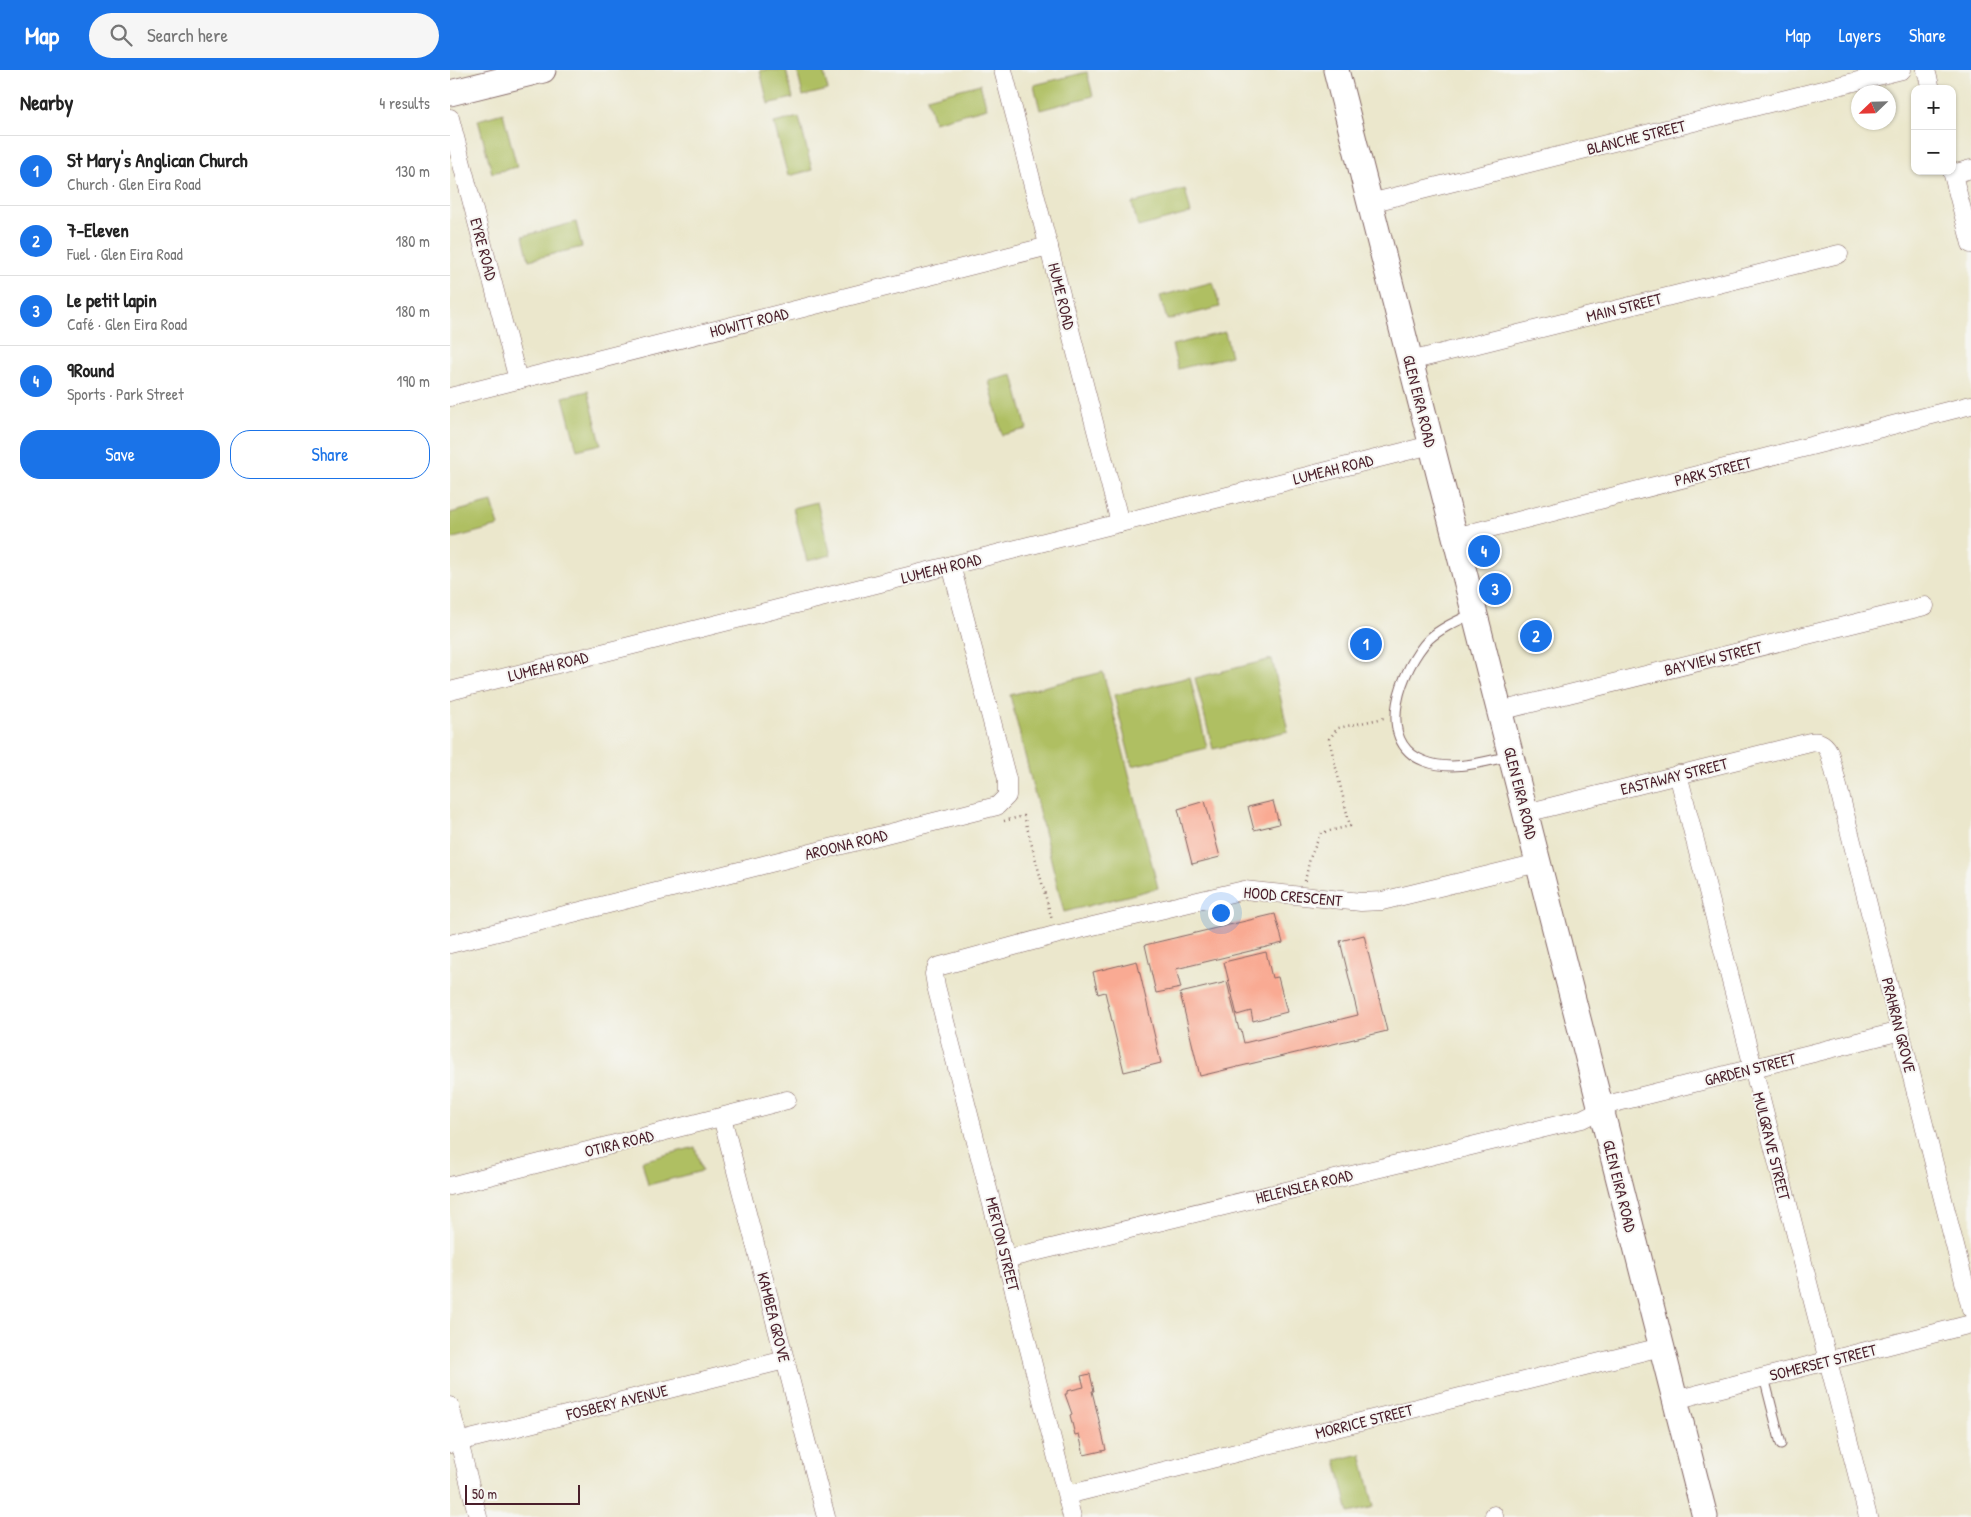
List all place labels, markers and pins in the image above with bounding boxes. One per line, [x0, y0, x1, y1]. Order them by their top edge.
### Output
pin: 4 [1468, 532, 1500, 570]
pin: 3 [1479, 570, 1511, 608]
pin: 2 [1520, 617, 1552, 655]
pin: 1 [1350, 625, 1382, 663]

